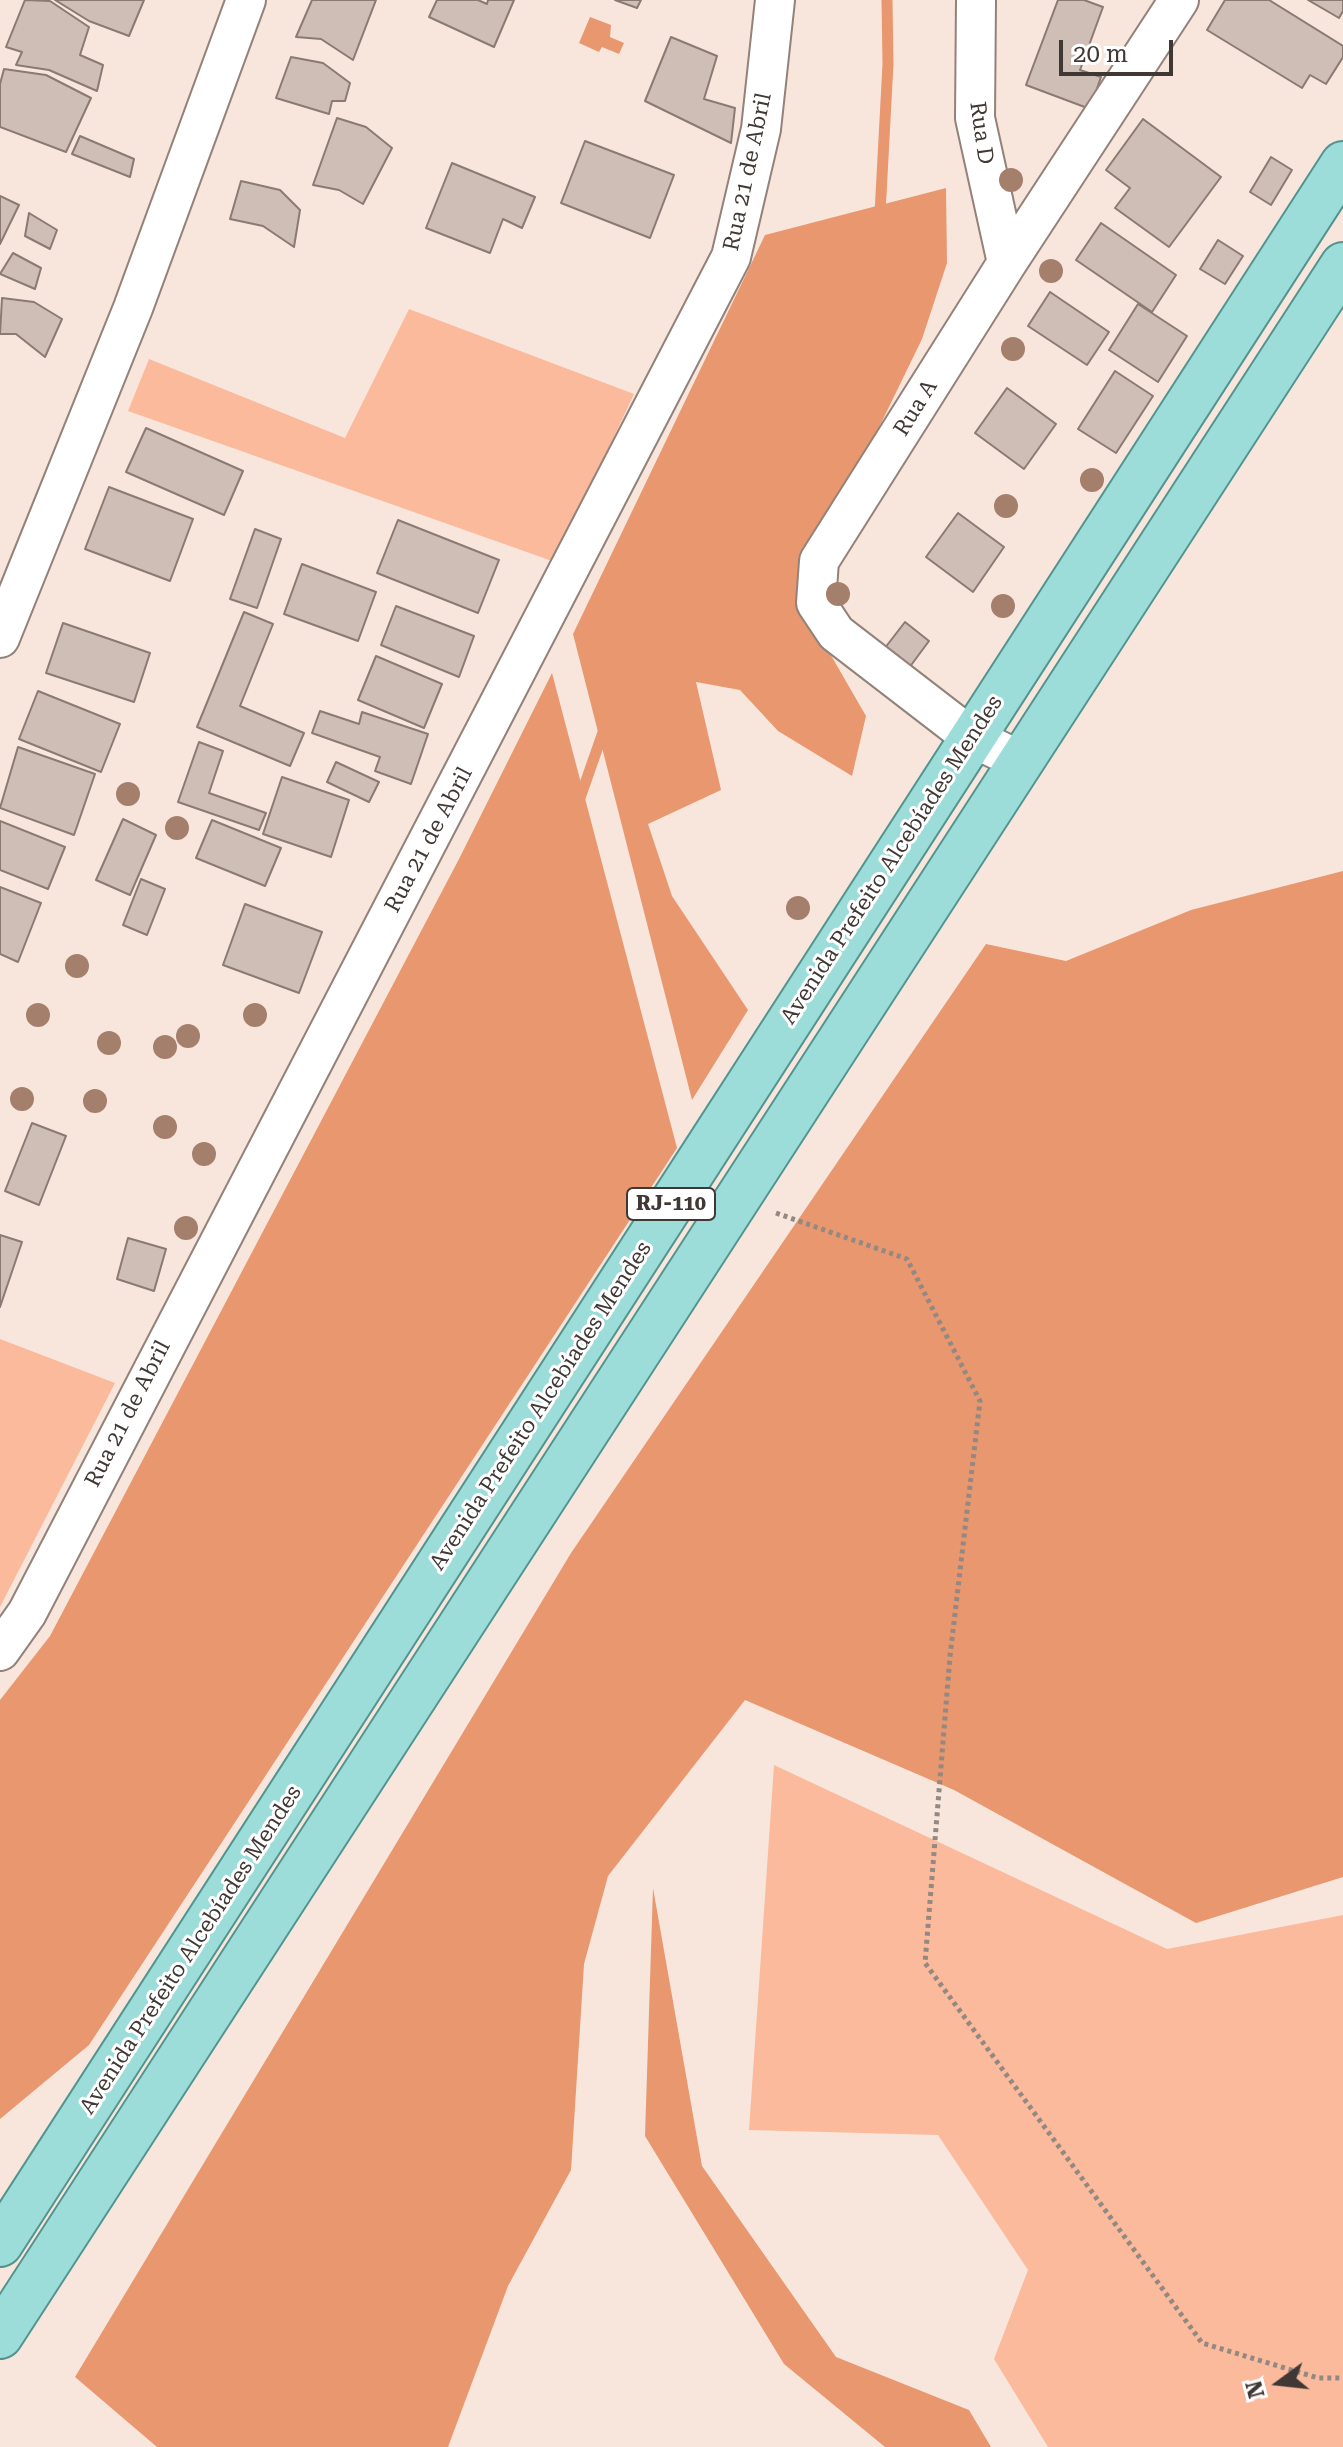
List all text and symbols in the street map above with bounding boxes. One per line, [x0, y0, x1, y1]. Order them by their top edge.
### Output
scale bar [1063, 24, 1177, 74]
text: 20 m [1073, 40, 1128, 68]
street label: Rua 21 de Abril [718, 91, 778, 253]
street label: Rua D [964, 100, 998, 166]
street label: Rua A [889, 375, 943, 441]
street label: Avenida Prefeito Alcebíades Mendes [776, 691, 1008, 1029]
street label: Rua 21 de Abril [380, 763, 478, 917]
road number: RJ-110 [627, 1188, 715, 1220]
street label: Avenida Prefeito Alcebíades Mendes [425, 1237, 657, 1575]
street label: Rua 21 de Abril [80, 1336, 176, 1492]
street label: Avenida Prefeito Alcebíades Mendes [75, 1781, 307, 2119]
north arrow [1239, 2343, 1319, 2423]
text: N [1241, 2378, 1270, 2401]

